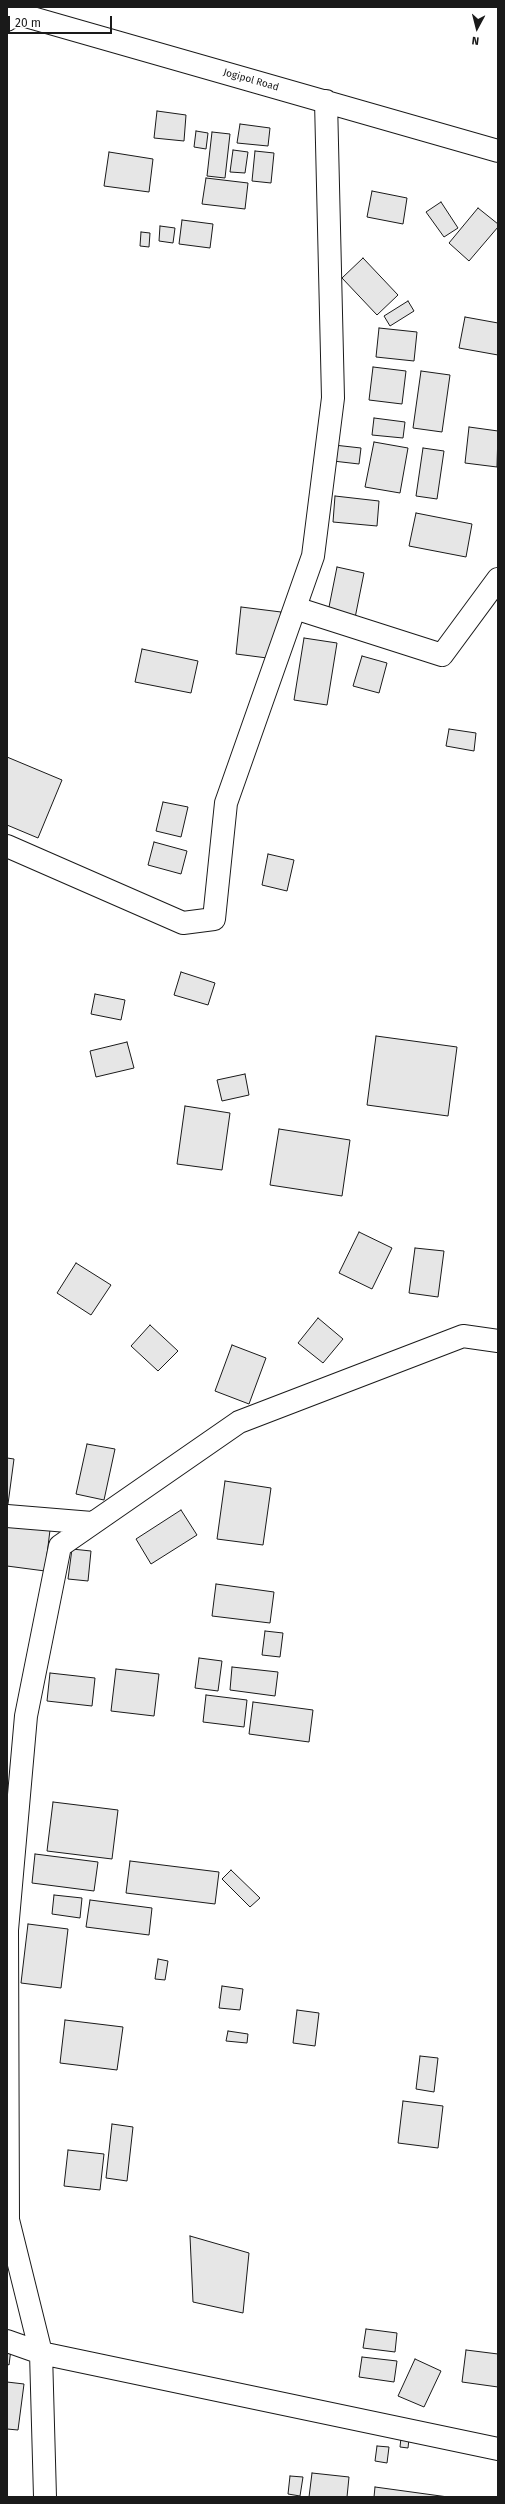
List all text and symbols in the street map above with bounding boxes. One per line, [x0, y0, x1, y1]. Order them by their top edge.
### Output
scale bar [10, 8, 114, 34]
north arrow [457, 8, 497, 48]
text: 20 m [15, 16, 41, 30]
text: N [471, 34, 480, 47]
street label: Jogipol Road [222, 66, 280, 94]

